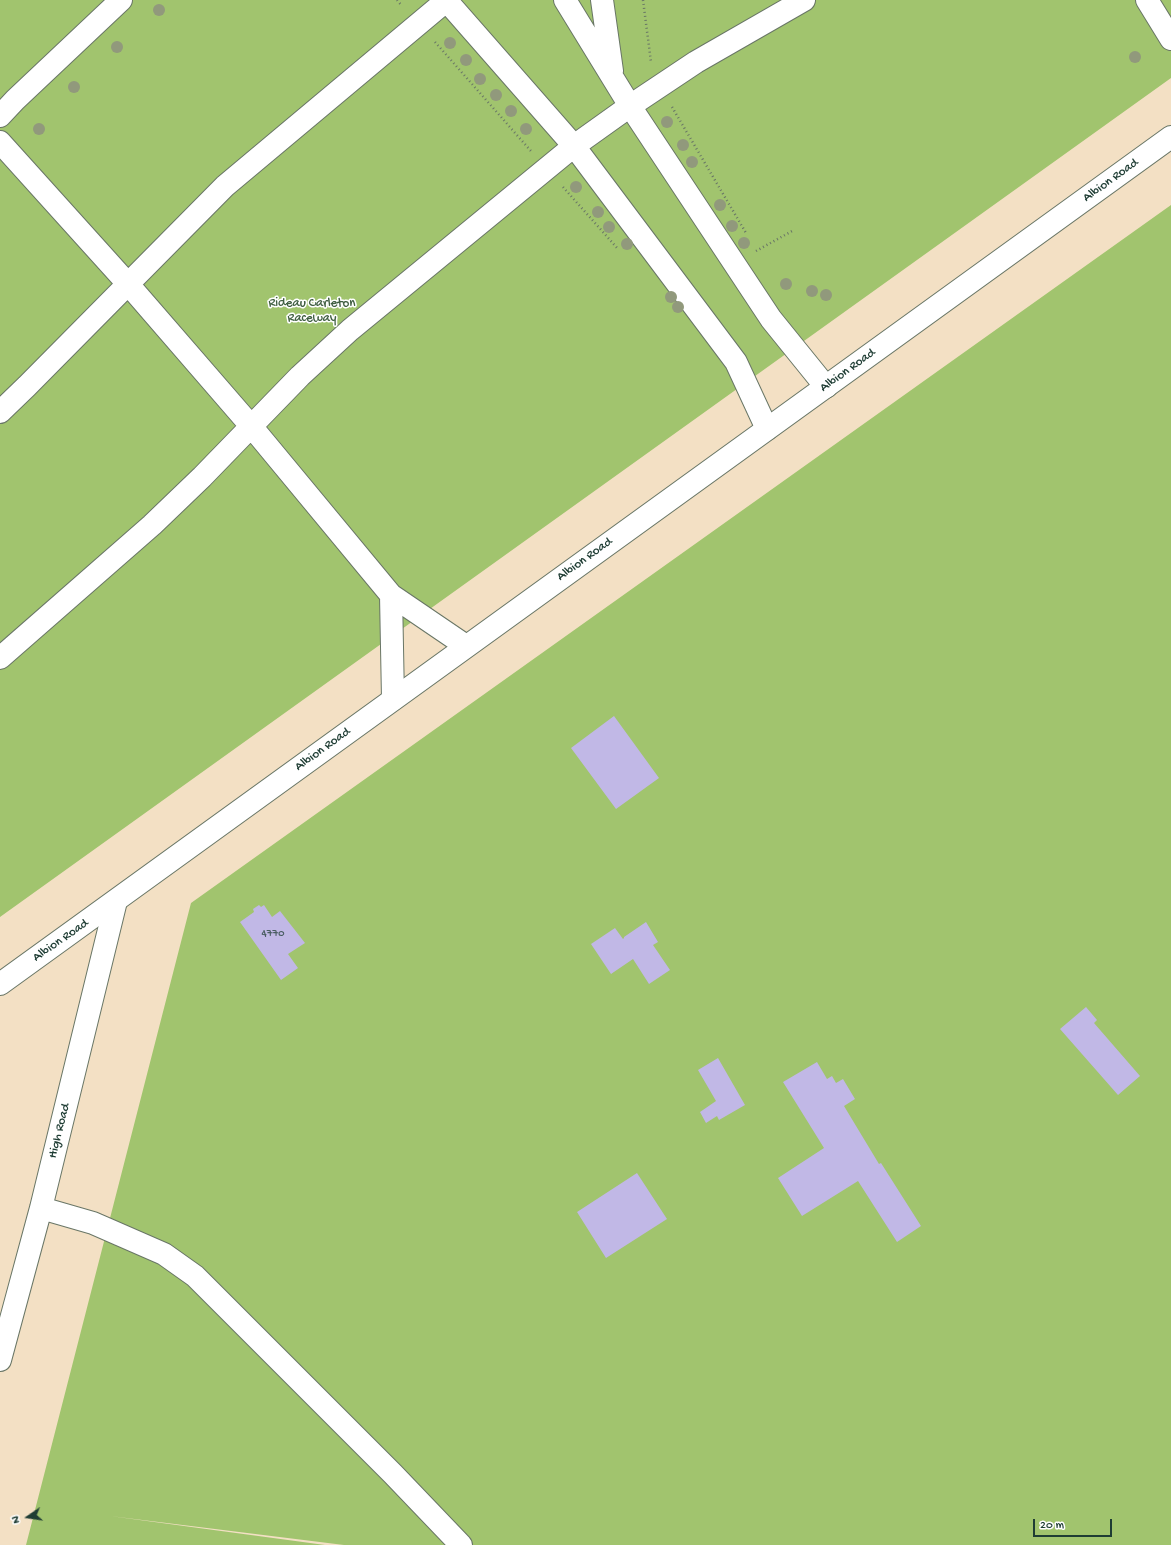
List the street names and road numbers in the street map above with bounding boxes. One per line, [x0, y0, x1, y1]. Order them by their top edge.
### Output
street label: Albion Road [1080, 156, 1142, 206]
street label: Albion Road [817, 346, 879, 396]
street label: Albion Road [554, 535, 616, 585]
street label: Albion Road [292, 725, 354, 775]
street label: Albion Road [30, 916, 92, 966]
street label: High Road [46, 1102, 74, 1160]

